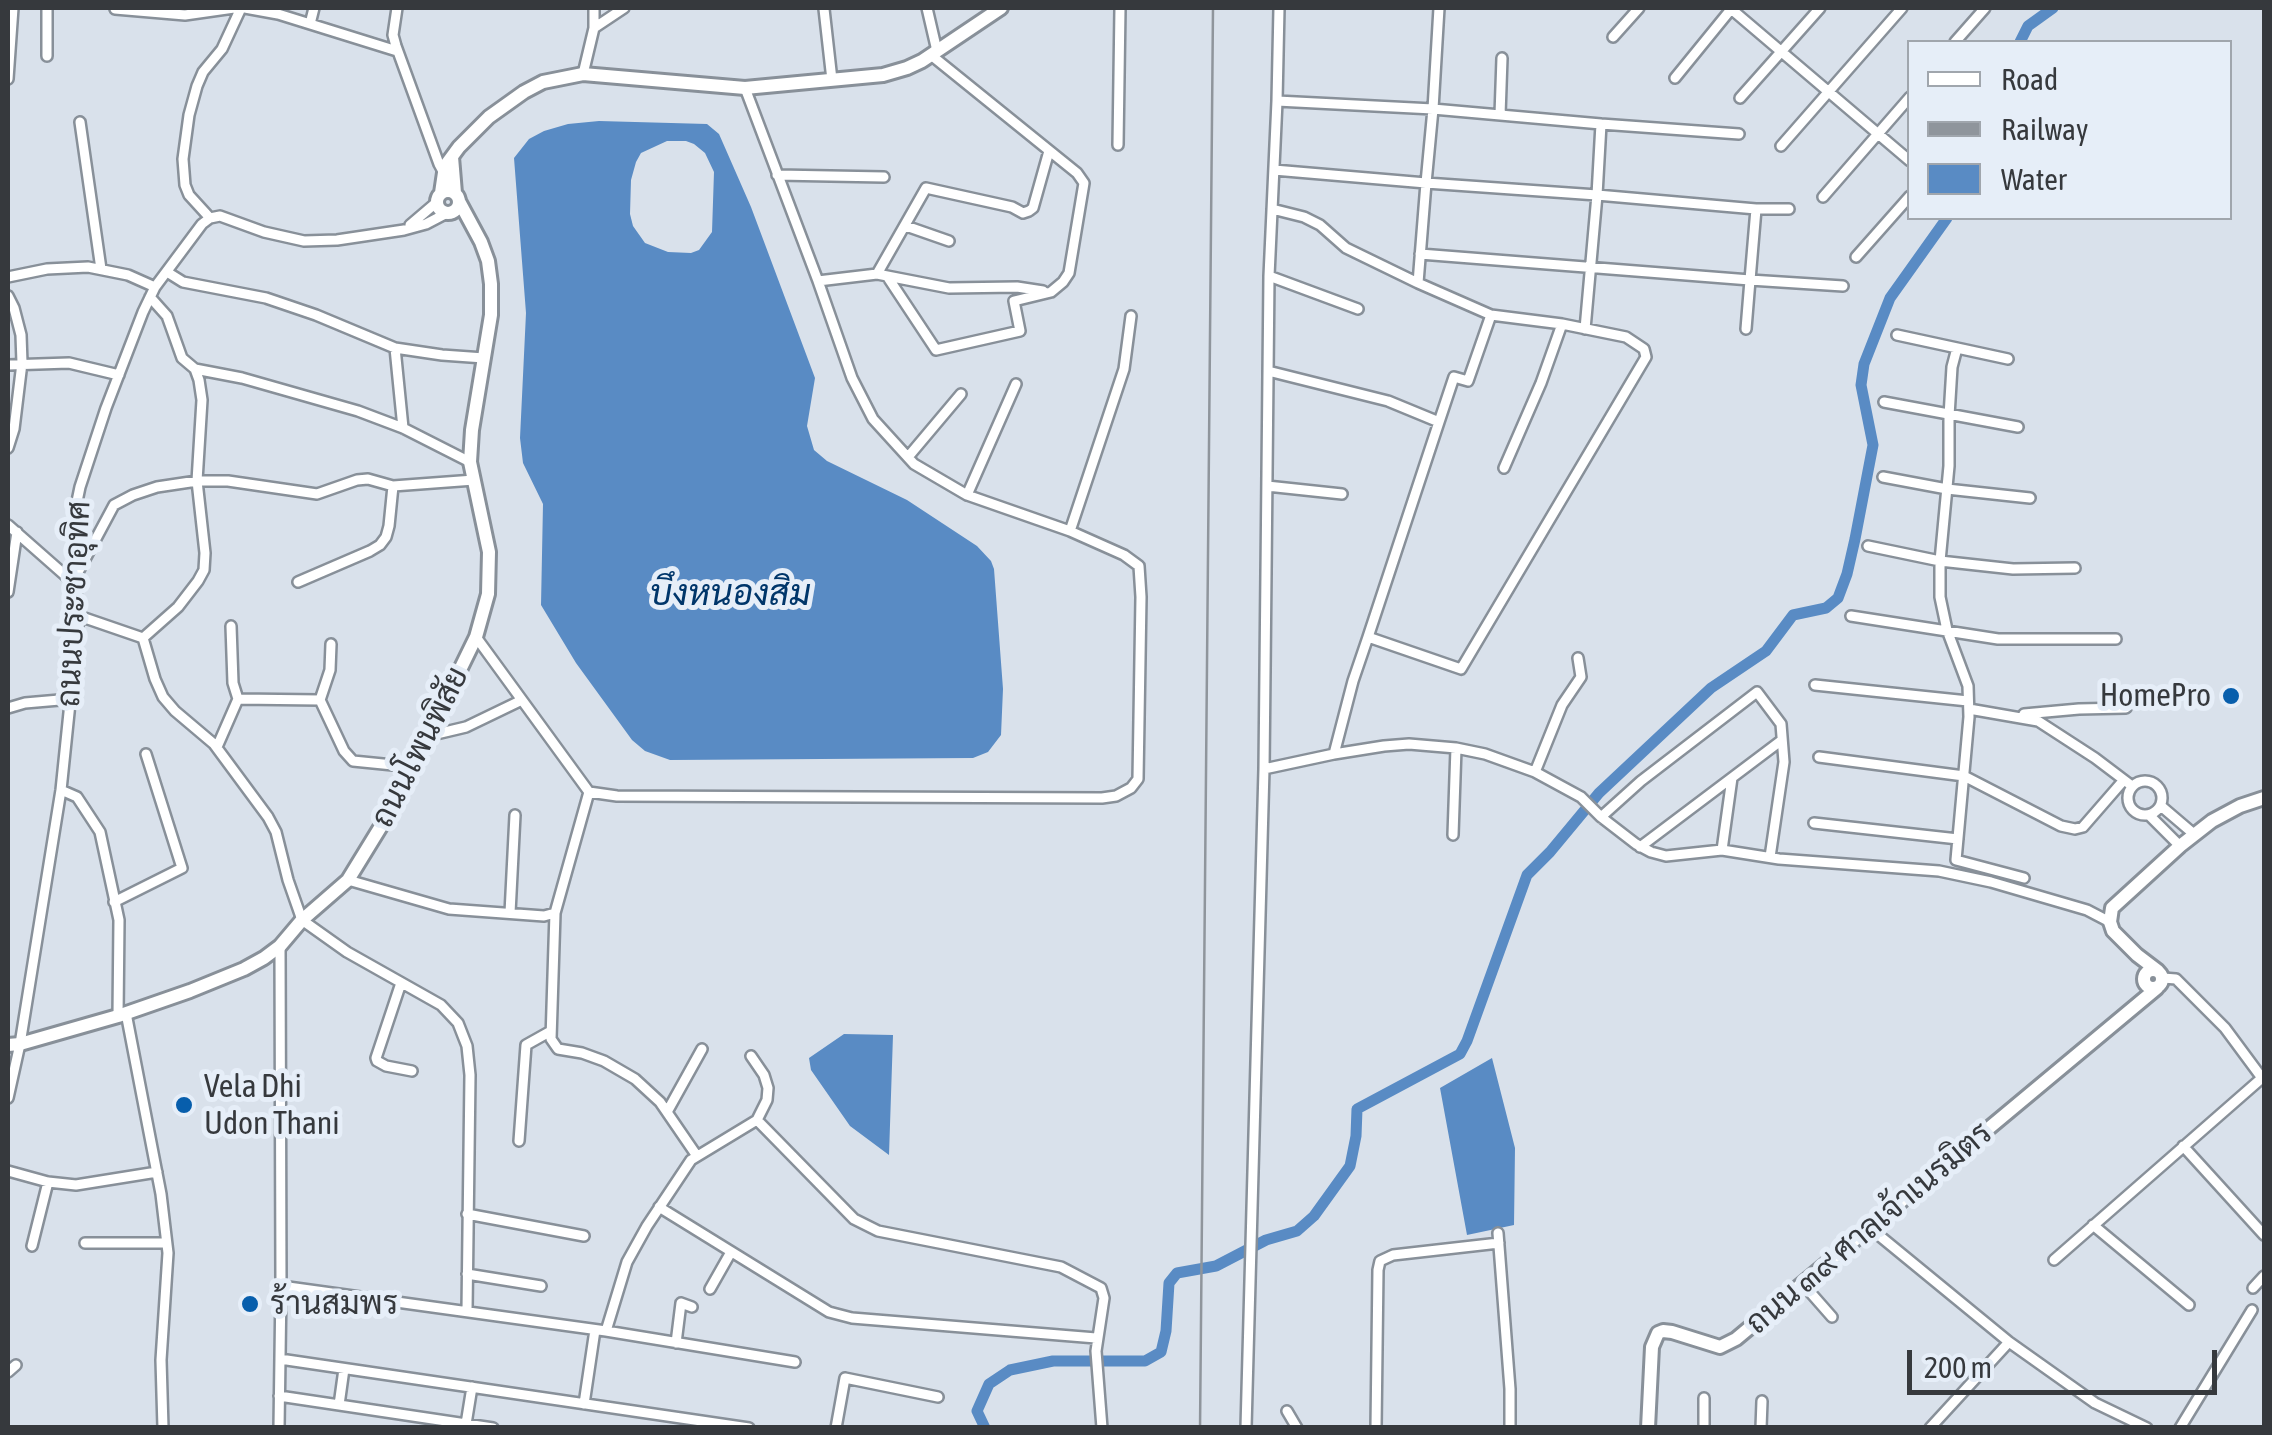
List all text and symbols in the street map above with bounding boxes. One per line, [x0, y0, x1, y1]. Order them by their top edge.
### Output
legend [1907, 40, 2232, 220]
text: Road [2001, 62, 2058, 96]
text: Railway [2001, 112, 2088, 146]
text: Water [2001, 162, 2067, 196]
street label: ถนนประชาอุทิศ [49, 500, 99, 708]
water label: บึงหนองสิม [649, 573, 811, 615]
street label: ถนนโพนพิสัย [363, 660, 477, 834]
place label: HomePro [2100, 677, 2211, 715]
marker: HomePro [2220, 685, 2242, 707]
place label: Vela Dhi Udon Thani [204, 1068, 340, 1143]
marker: Vela Dhi Udon Thani [173, 1094, 195, 1116]
street label: ถนน ๓๙ ศาลเจ้าเนรมิตร [1738, 1114, 2000, 1342]
place label: ร้านสมพร [270, 1285, 398, 1323]
marker: ร้านสมพร [239, 1293, 261, 1315]
scale bar [1912, 1330, 2222, 1392]
text: 200 m [1924, 1350, 1992, 1384]

